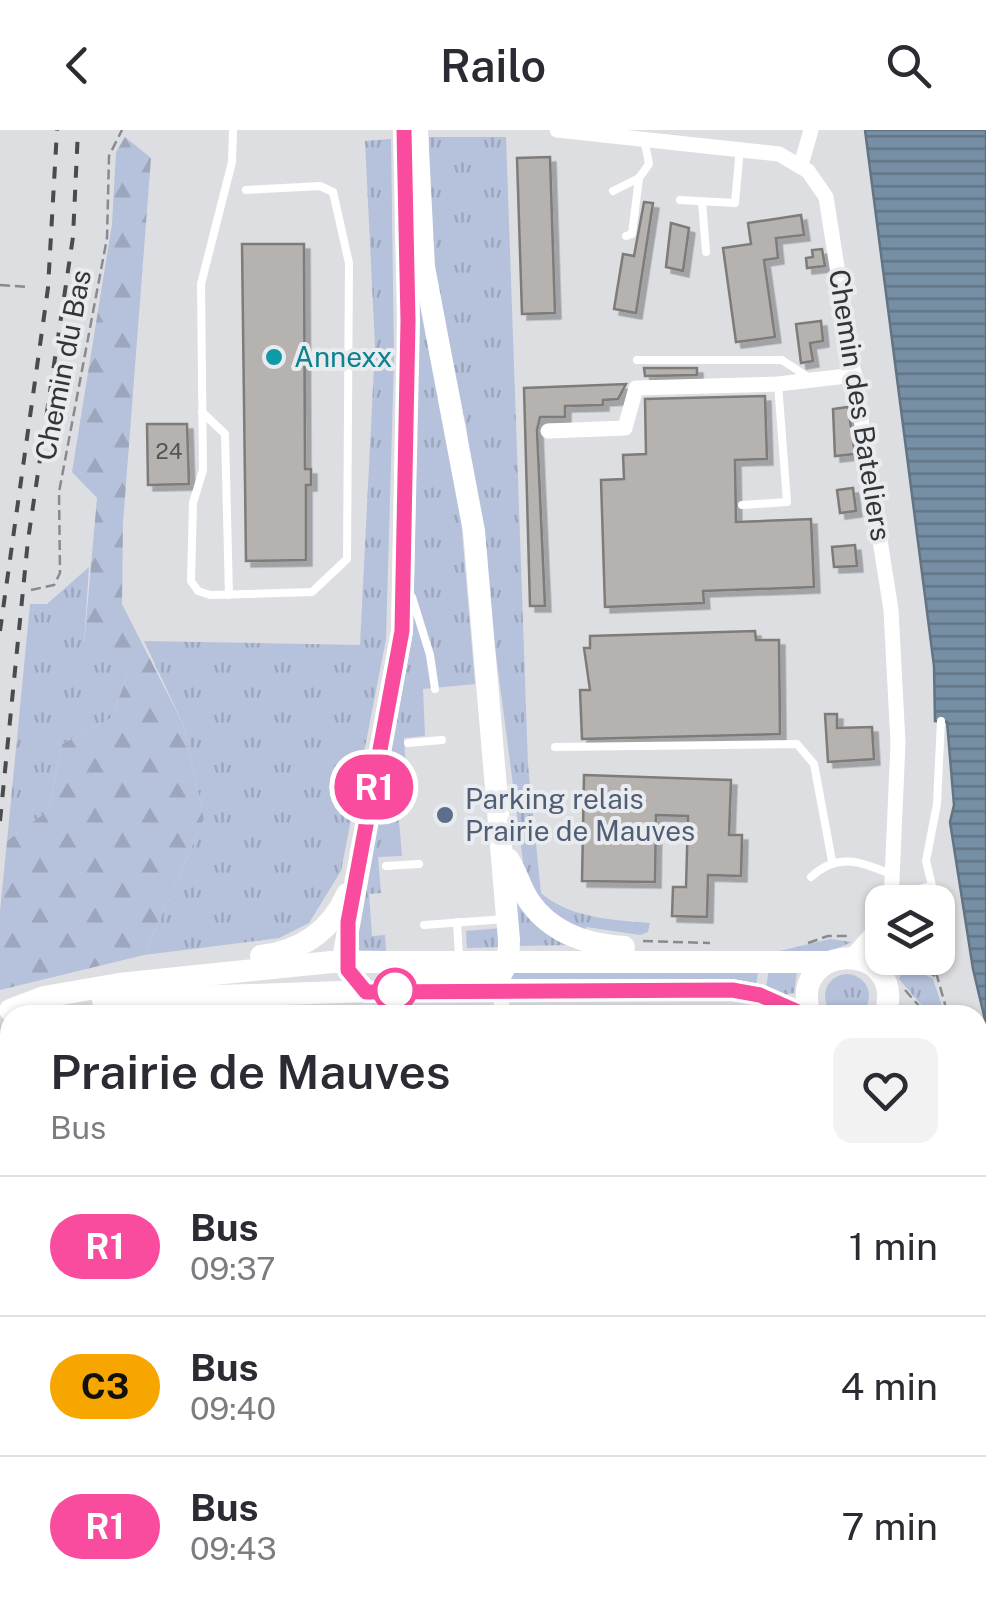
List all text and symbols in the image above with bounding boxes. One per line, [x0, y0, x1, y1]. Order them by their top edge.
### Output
icon: back [50, 38, 105, 93]
icon: search [881, 38, 936, 93]
text: Railo [440, 39, 546, 92]
street label: Chemin du Bas [28, 267, 97, 463]
street label: Chemin des Bateliers [823, 267, 898, 543]
place label: Annexx [294, 340, 392, 373]
marker: Annexx [263, 346, 285, 368]
house number: 24 [156, 438, 183, 464]
line badge: R1 [329, 754, 419, 820]
text: R1 [354, 767, 394, 808]
place label: Parking relais Prairie de Mauves [465, 782, 695, 847]
marker: Parking relais Prairie de Mauves [434, 804, 456, 826]
map controls [865, 885, 955, 975]
button: layers [865, 885, 955, 975]
unlabelled marker [374, 969, 416, 1011]
button: heart [833, 1038, 938, 1143]
text: Prairie de Mauves [50, 1043, 451, 1100]
text: Bus [50, 1109, 106, 1146]
text: Bus [190, 1205, 259, 1250]
text: 1 min [849, 1224, 938, 1269]
text: R1 [85, 1226, 125, 1267]
text: 09:37 [190, 1250, 275, 1287]
text: Bus [190, 1345, 259, 1390]
text: 4 min [840, 1364, 938, 1409]
text: C3 [81, 1366, 129, 1407]
text: 09:40 [190, 1390, 276, 1427]
text: Bus [190, 1485, 259, 1530]
text: 7 min [841, 1504, 938, 1549]
text: R1 [85, 1506, 125, 1547]
text: 09:43 [190, 1530, 277, 1567]

